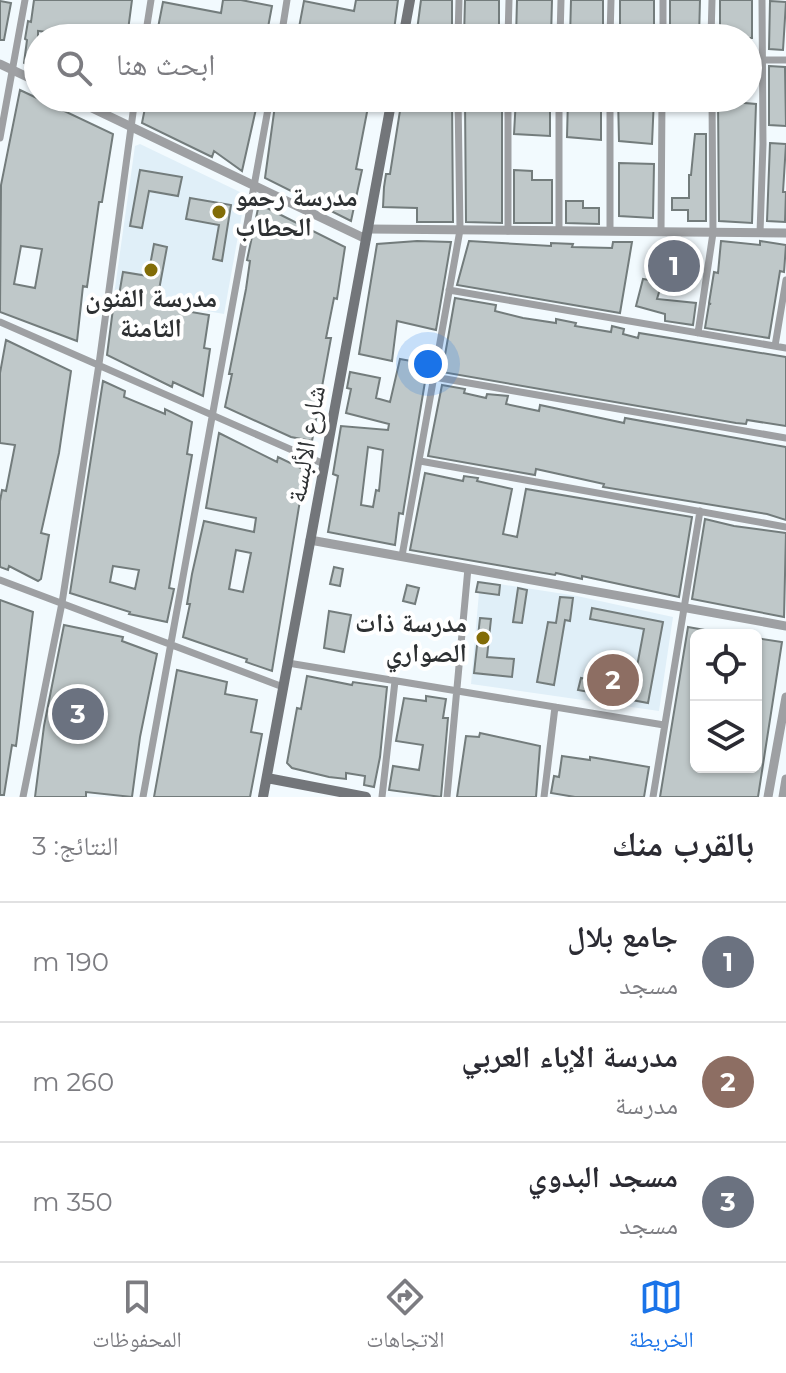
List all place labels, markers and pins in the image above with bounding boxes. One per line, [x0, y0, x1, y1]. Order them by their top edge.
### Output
place label: مدرسة رحمو الحطاب [235, 181, 358, 243]
marker: مدرسة رحمو الحطاب [210, 203, 228, 221]
pin: 1 [648, 236, 700, 296]
marker: مدرسة الفنون الثامنة [142, 261, 160, 279]
place label: مدرسة الفنون الثامنة [85, 282, 217, 344]
place label: مدرسة ذات الصواري [355, 607, 467, 673]
marker: مدرسة ذات الصواري [474, 629, 492, 647]
pin: 2 [587, 650, 639, 710]
pin: 3 [52, 684, 104, 744]

